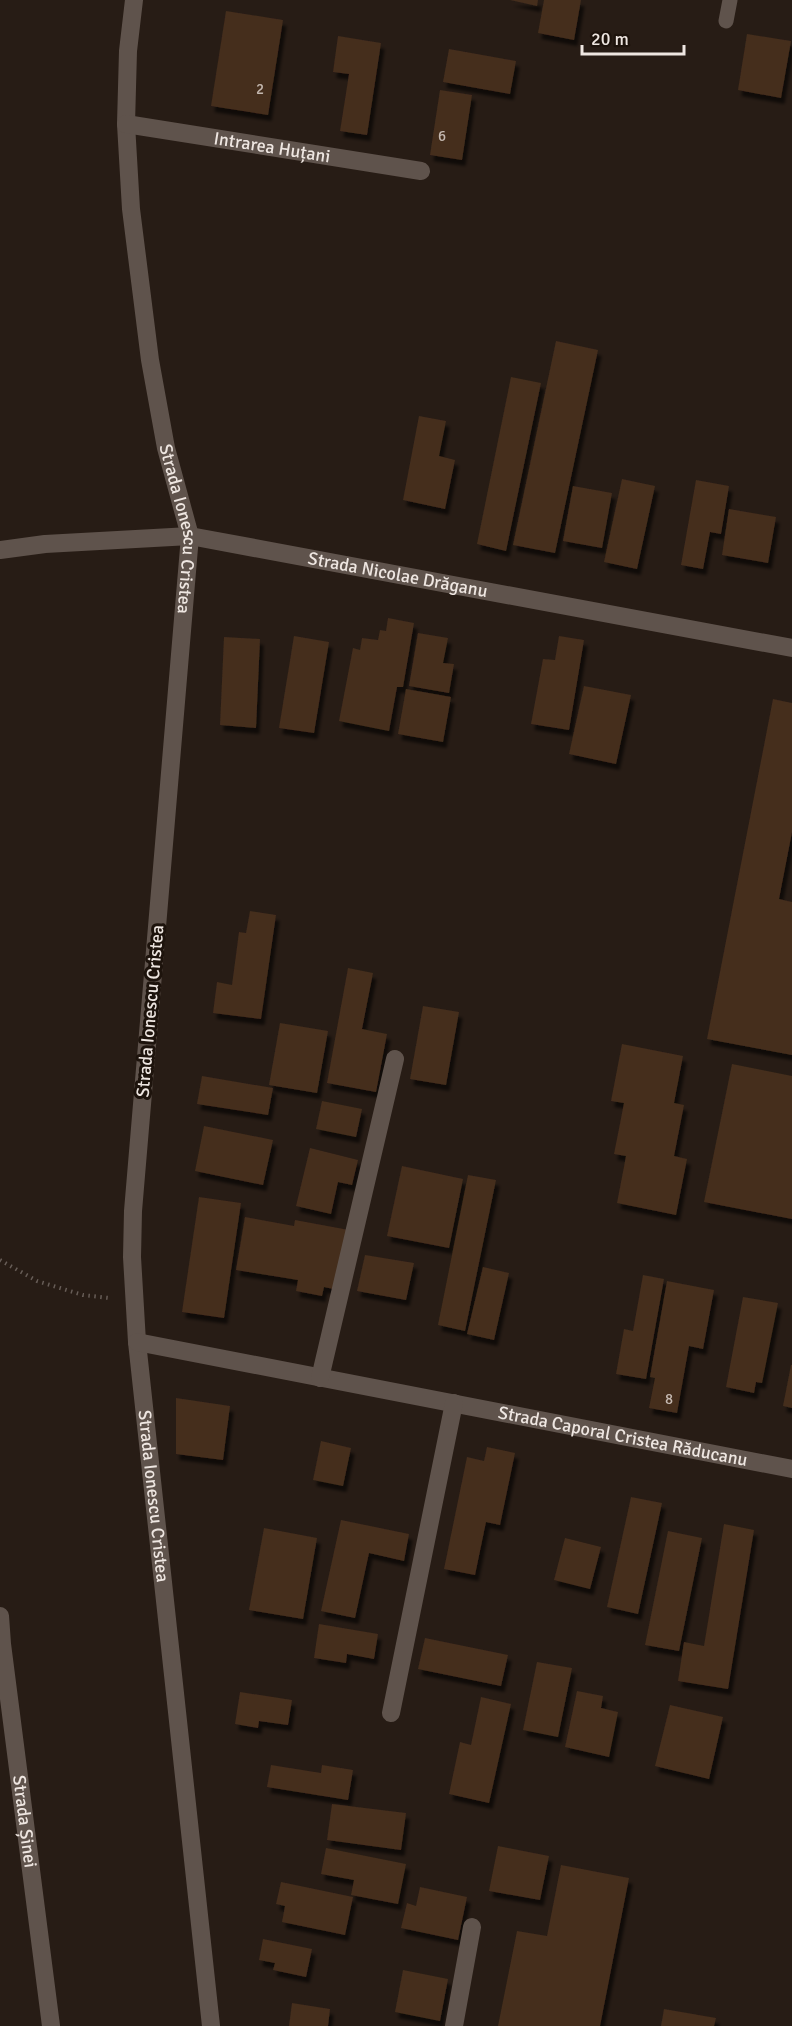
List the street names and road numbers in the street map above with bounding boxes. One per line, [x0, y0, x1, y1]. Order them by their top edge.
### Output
street label: Intrarea Huțani [212, 127, 332, 167]
street label: Strada Ionescu Cristea [154, 441, 201, 615]
street label: Strada Nicolae Drăganu [306, 547, 489, 602]
street label: Strada Ionescu Cristea [132, 924, 168, 1098]
street label: Strada Caporal Cristea Răducanu [496, 1401, 750, 1471]
street label: Strada Ionescu Cristea [133, 1409, 174, 1583]
street label: Strada Șinei [8, 1774, 42, 1869]

